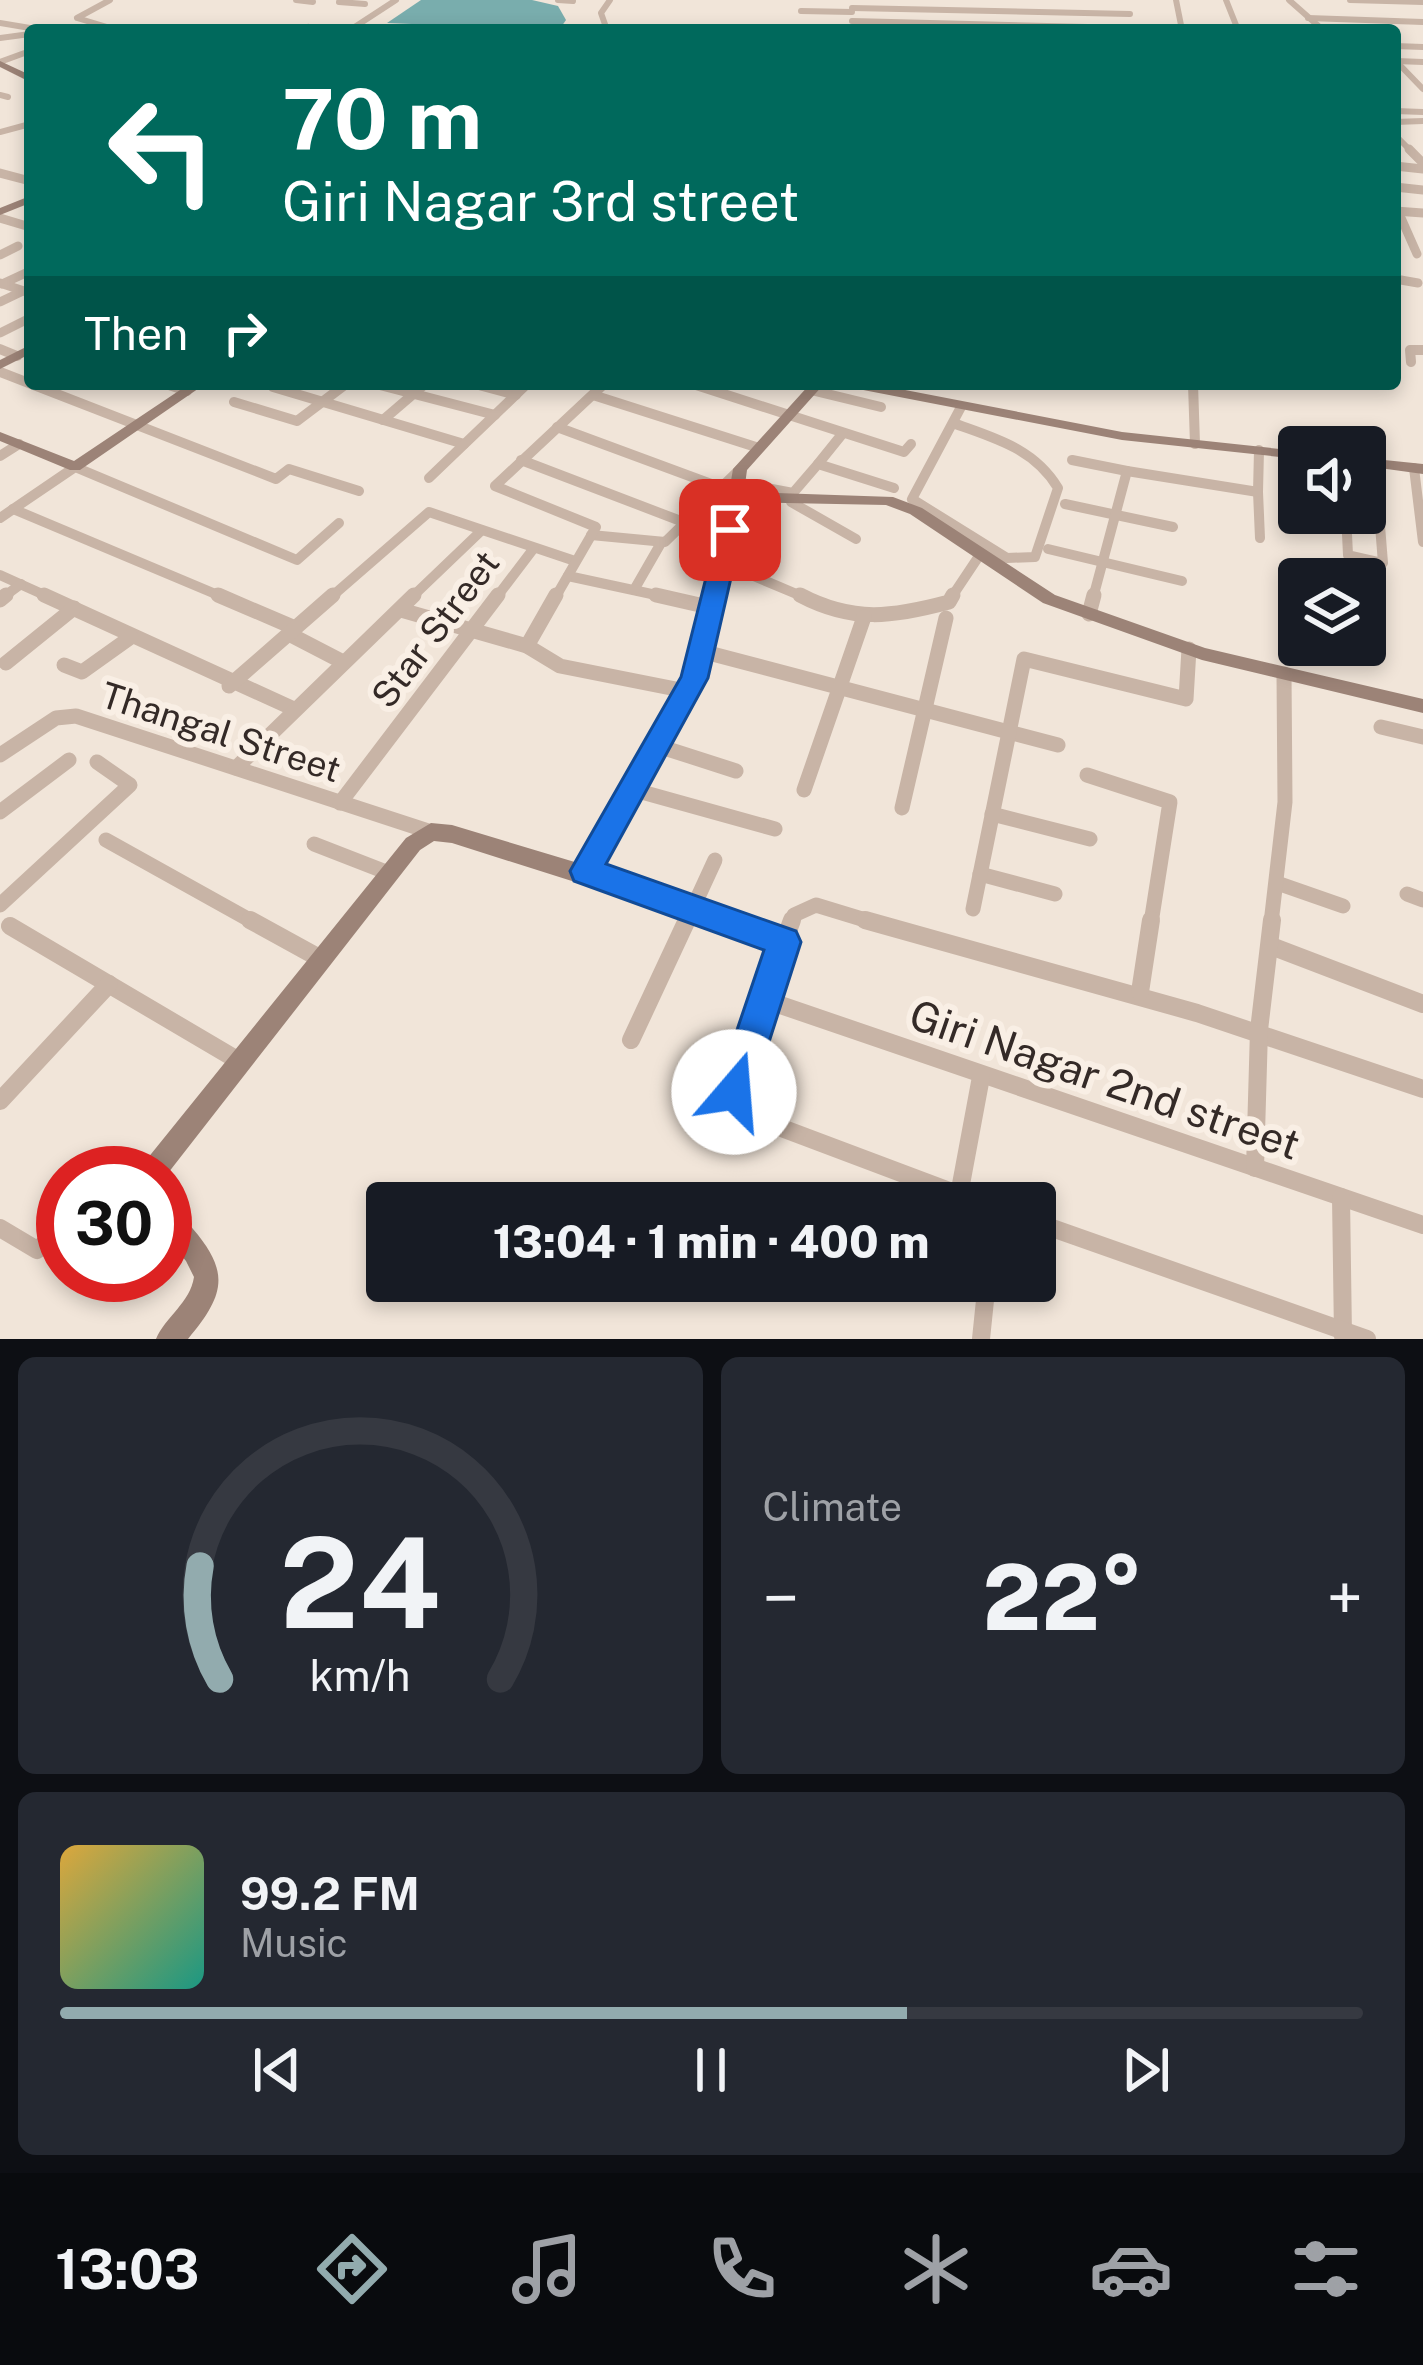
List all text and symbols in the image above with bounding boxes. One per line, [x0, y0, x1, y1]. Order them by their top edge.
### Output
text: 70 m [282, 69, 482, 168]
icon: left [84, 72, 240, 228]
text: Giri Nagar 3rd street [282, 170, 800, 233]
icon: right [212, 300, 278, 366]
text: Then [84, 307, 188, 360]
map controls [1278, 426, 1386, 666]
button: sound [1278, 426, 1386, 534]
pin [679, 479, 781, 581]
icon: arrive [697, 497, 763, 563]
street label: Star Street [363, 542, 507, 716]
button: layers [1278, 558, 1386, 666]
street label: Thangal Street [96, 674, 346, 790]
street label: Giri Nagar 2nd street [904, 989, 1306, 1169]
position arrow [671, 1029, 797, 1155]
speed limit sign: 30 [36, 1146, 192, 1302]
text: 13:04 · 1 min · 400 m [493, 1215, 929, 1268]
text: Climate [763, 1484, 902, 1530]
text: 24 [280, 1509, 441, 1656]
text: 22° [982, 1544, 1143, 1650]
text: − [763, 1559, 799, 1637]
text: + [1326, 1559, 1363, 1637]
text: km/h [310, 1649, 411, 1700]
text: 99.2 FM [240, 1867, 420, 1920]
text: Music [240, 1920, 348, 1966]
icon: previous [244, 2037, 310, 2103]
icon: pause [678, 2037, 744, 2103]
icon: next [1113, 2037, 1179, 2103]
icon: directions [310, 2227, 394, 2311]
icon: music [505, 2227, 589, 2311]
icon: phone [700, 2227, 784, 2311]
icon: climate [894, 2227, 978, 2311]
icon: car [1089, 2227, 1173, 2311]
icon: filters [1284, 2227, 1368, 2311]
text: 13:03 [55, 2238, 199, 2301]

